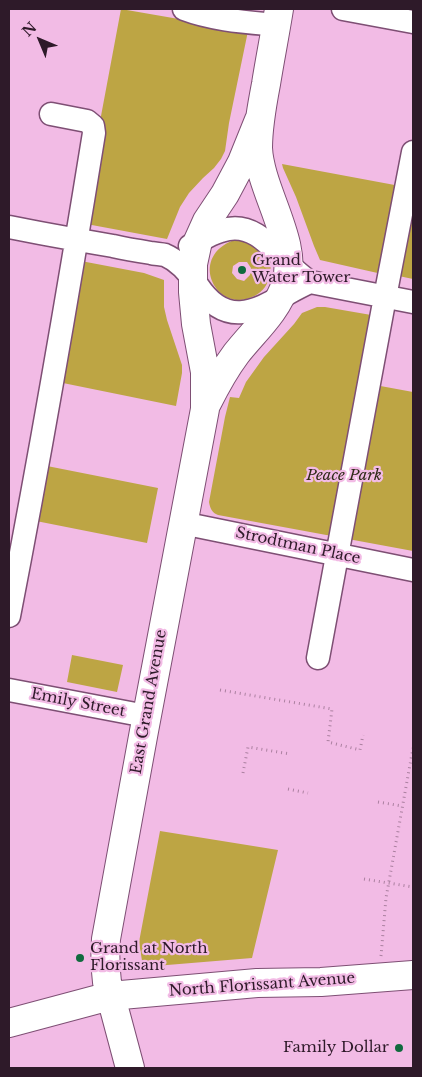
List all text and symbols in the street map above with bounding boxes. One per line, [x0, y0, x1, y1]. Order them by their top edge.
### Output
north arrow [15, 15, 65, 65]
text: N [18, 18, 40, 40]
place label: Grand Water Tower [252, 252, 351, 287]
marker: Grand Water Tower [236, 264, 248, 276]
park label: Peace Park [306, 467, 382, 485]
street label: Strodtman Place [234, 524, 362, 568]
street label: East Grand Avenue [127, 628, 171, 776]
street label: Emily Street [29, 685, 127, 721]
place label: Grand at North Florissant [90, 940, 208, 975]
marker: Grand at North Florissant [74, 952, 86, 964]
street label: North Florissant Avenue [168, 970, 356, 1000]
place label: Family Dollar [283, 1039, 389, 1057]
marker: Family Dollar [393, 1042, 405, 1054]

